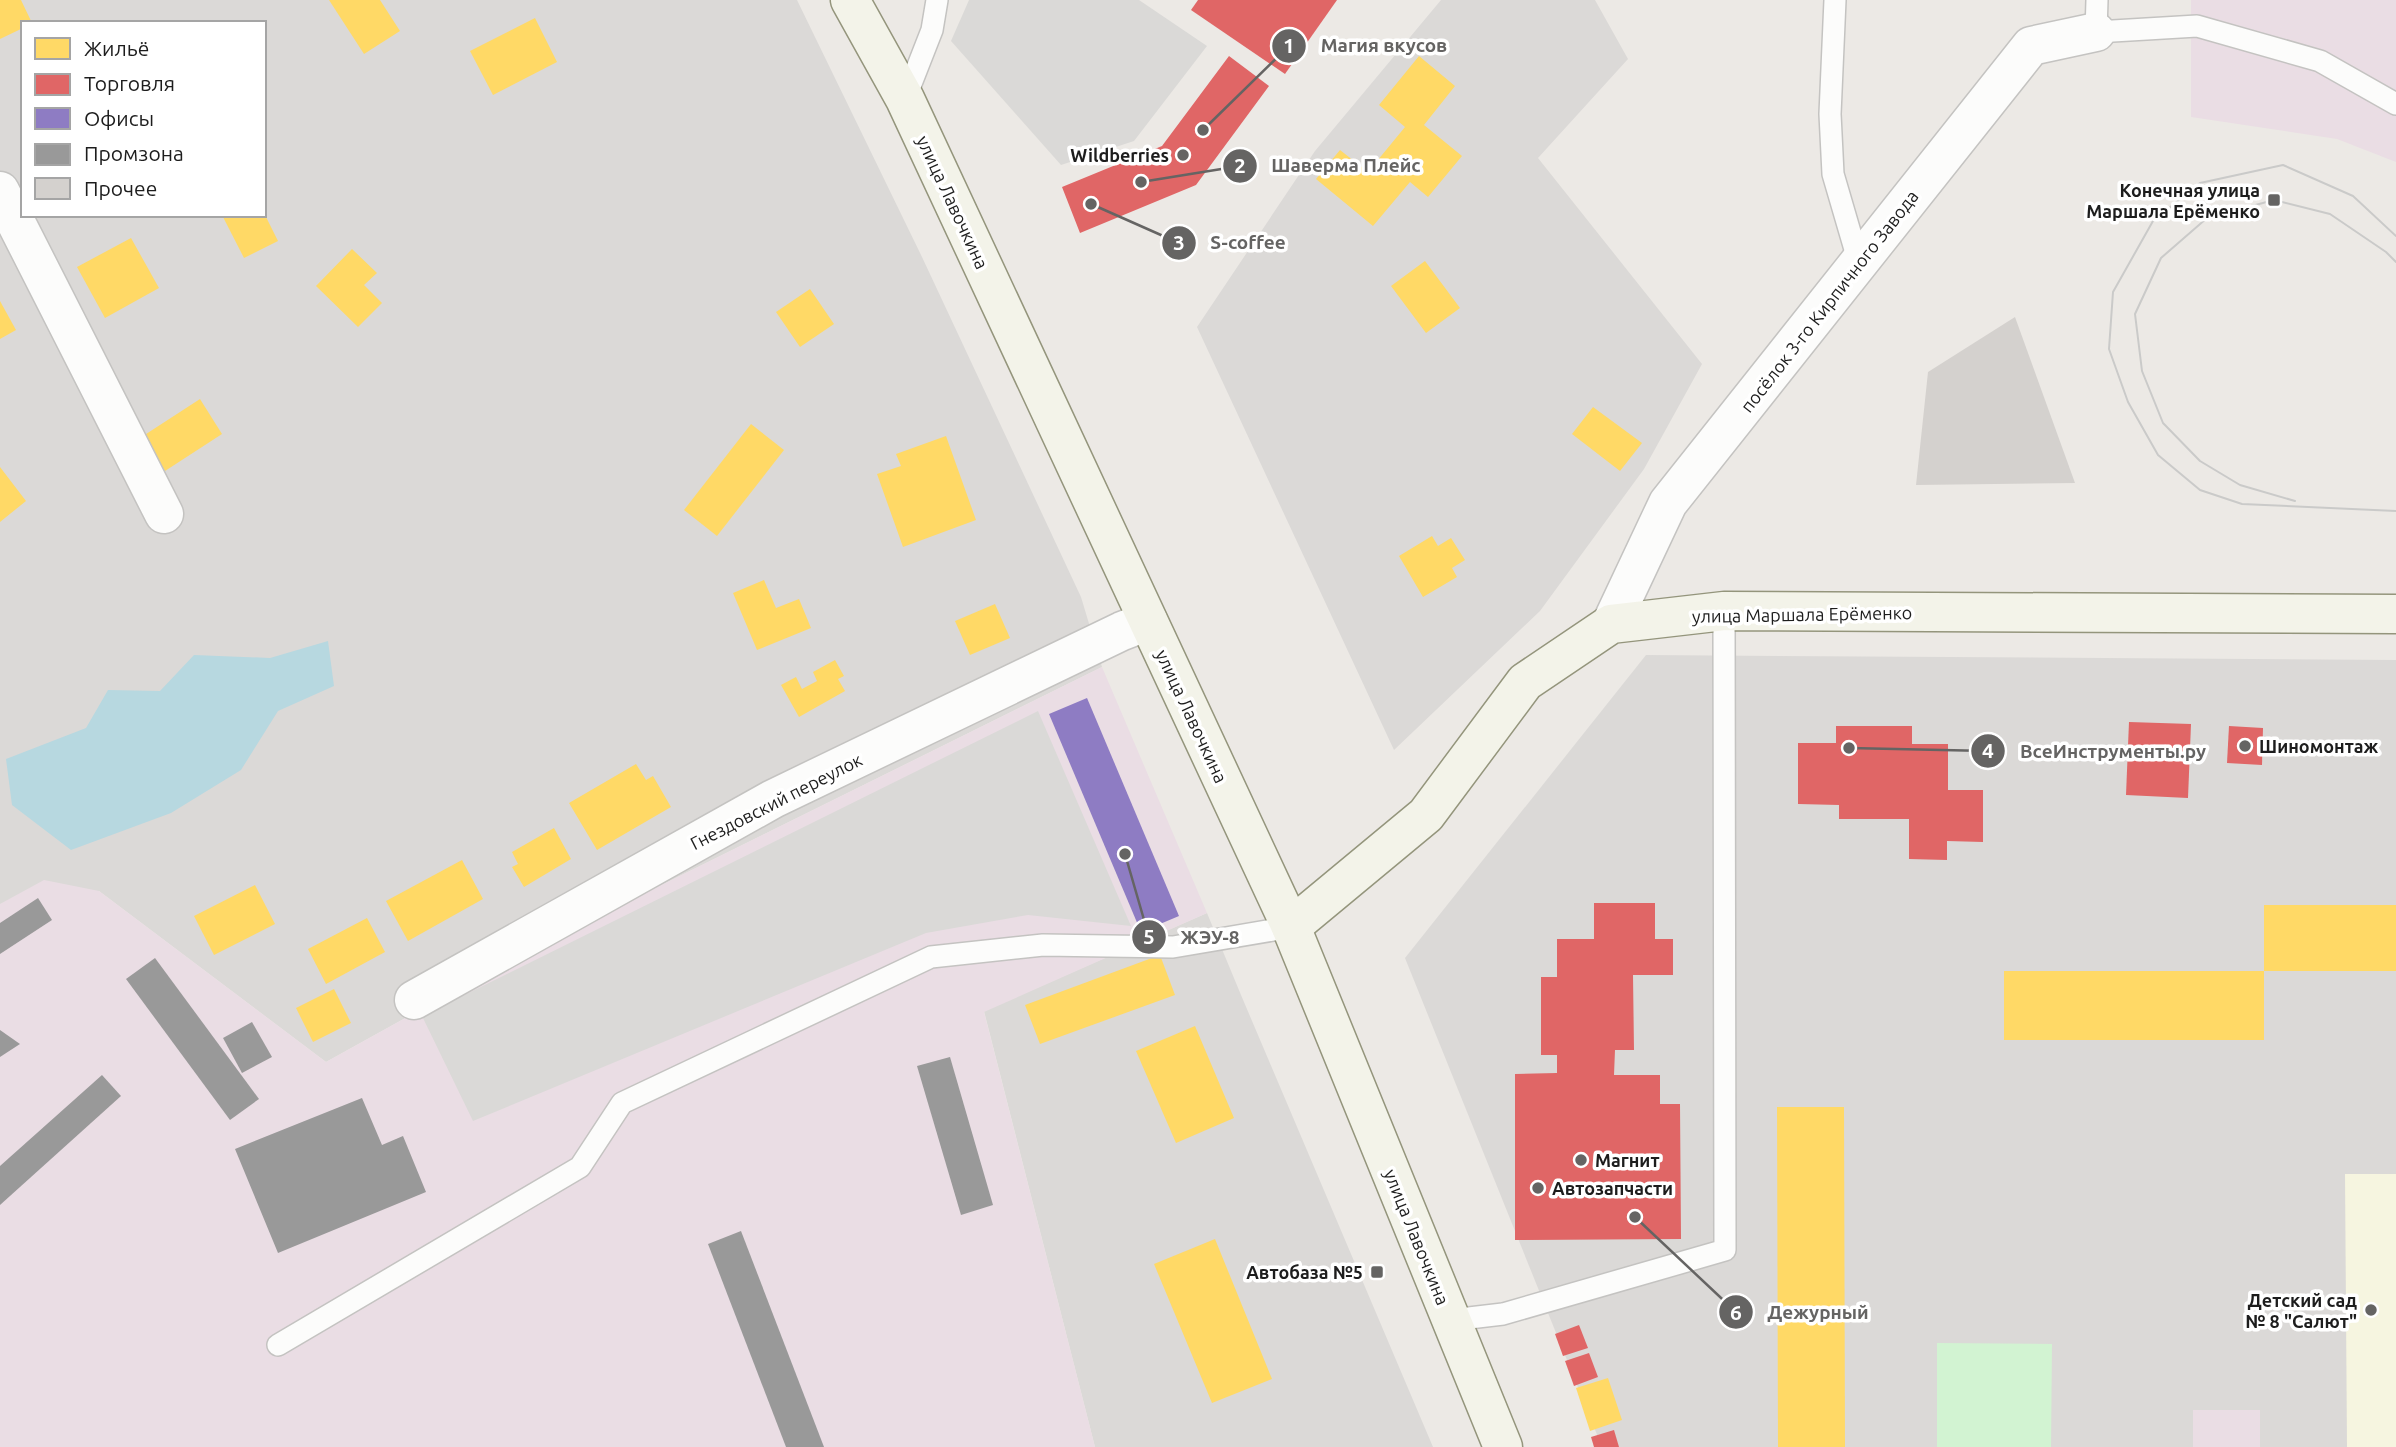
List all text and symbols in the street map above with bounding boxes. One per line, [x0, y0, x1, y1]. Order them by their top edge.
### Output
legend [21, 21, 266, 217]
callout: Магия вкусов [1272, 26, 1461, 66]
text: 1 [1283, 33, 1295, 57]
text: Магия вкусов [1321, 34, 1447, 56]
text: Жильё [84, 36, 149, 60]
text: Торговля [84, 71, 175, 95]
text: Офисы [84, 106, 154, 130]
street label: улица Лавочкина [913, 132, 993, 272]
text: Промзона [84, 141, 184, 165]
place label: Wildberries [1070, 145, 1169, 165]
callout: Шаверма Плейс [1222, 146, 1435, 186]
marker: Wildberries [1175, 147, 1191, 163]
text: 2 [1234, 153, 1246, 177]
text: Шаверма Плейс [1271, 154, 1421, 176]
text: Прочее [84, 176, 157, 200]
place label: Конечная улица Маршала Ерёменко [2086, 180, 2260, 221]
street label: посёлок 3-го Кирпичного Завода [1736, 186, 1922, 416]
marker: Конечная улица Маршала Ерёменко [2266, 192, 2282, 208]
callout: S-coffee [1161, 223, 1300, 263]
text: 3 [1173, 230, 1185, 254]
text: S-coffee [1210, 231, 1286, 253]
street label: улица Маршала Ерёменко [1692, 602, 1912, 626]
street label: улица Лавочкина [1152, 646, 1232, 786]
callout: ВсеИнструменты.ру [1970, 731, 2220, 771]
place label: Шиномонтаж [2259, 736, 2379, 756]
text: 4 [1982, 738, 1994, 762]
marker: Шиномонтаж [2237, 738, 2253, 754]
text: ВсеИнструменты.ру [2020, 740, 2206, 762]
street label: Гнездовский переулок [687, 749, 865, 853]
callout: ЖЭУ-8 [1132, 917, 1253, 957]
text: 5 [1143, 924, 1155, 948]
text: ЖЭУ-8 [1181, 926, 1239, 948]
place label: Магнит [1595, 1150, 1659, 1170]
marker: Магнит [1573, 1152, 1589, 1168]
street label: улица Лавочкина [1381, 1166, 1453, 1308]
place label: Автозапчасти [1552, 1178, 1673, 1198]
marker: Автозапчасти [1530, 1180, 1546, 1196]
place label: Автобаза №5 [1246, 1262, 1363, 1282]
marker: Автобаза №5 [1369, 1264, 1385, 1280]
place label: Детский сад № 8 "Салют" [2245, 1290, 2357, 1331]
callout: Дежурный [1718, 1292, 1883, 1332]
text: 6 [1730, 1300, 1742, 1324]
text: Дежурный [1767, 1301, 1869, 1323]
marker: Детский сад № 8 "Салют" [2363, 1302, 2379, 1318]

